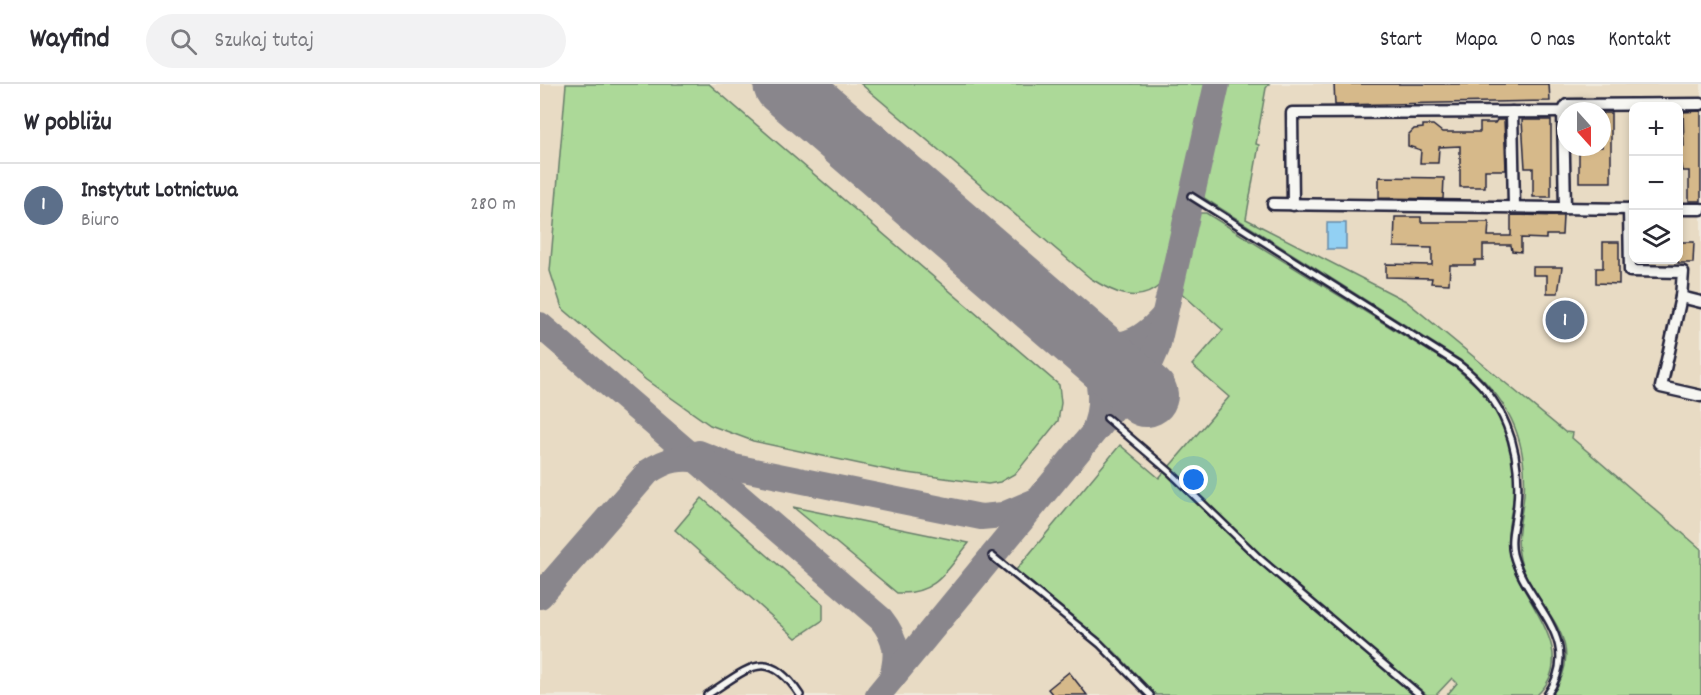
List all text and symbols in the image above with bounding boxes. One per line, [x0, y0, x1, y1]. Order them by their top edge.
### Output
search box [146, 14, 566, 68]
text: Wayfind [30, 21, 110, 61]
icon: search [167, 25, 200, 58]
text: Szukaj tutaj [215, 26, 314, 57]
text: Start [1380, 26, 1422, 56]
text: Mapa [1455, 26, 1497, 56]
text: O nas [1530, 26, 1575, 56]
text: Kontakt [1608, 26, 1671, 56]
north arrow [1557, 102, 1611, 156]
map controls [1629, 102, 1683, 264]
button: + [1629, 102, 1683, 156]
text: W pobliżu [24, 105, 112, 142]
button: − [1629, 156, 1683, 210]
text: Instytut Lotnictwa [81, 176, 238, 207]
text: 1 [41, 191, 46, 219]
text: 280 m [470, 191, 516, 219]
text: Biuro [81, 207, 119, 235]
button: layers [1629, 210, 1683, 264]
pin: 1 [1546, 298, 1584, 342]
your location [1179, 465, 1208, 494]

